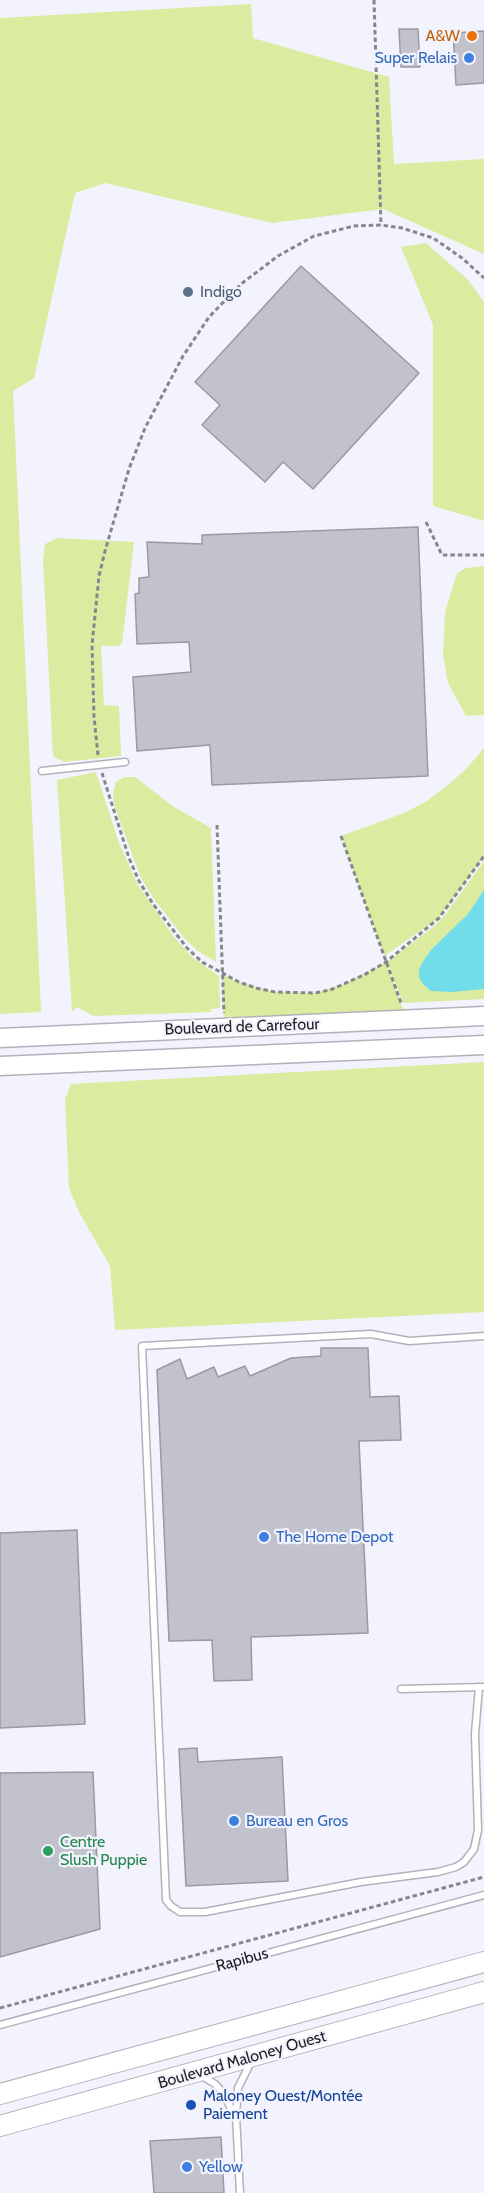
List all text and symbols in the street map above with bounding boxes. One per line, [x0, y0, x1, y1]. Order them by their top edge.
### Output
place label: A&W [426, 26, 460, 46]
marker: A&W [465, 29, 479, 43]
place label: Super Relais [375, 48, 457, 68]
marker: Super Relais [462, 51, 476, 65]
place label: Indigo [200, 282, 242, 302]
marker: Indigo [181, 285, 195, 299]
street label: Boulevard de Carrefour [164, 1015, 320, 1039]
place label: The Home Depot [276, 1527, 393, 1547]
marker: The Home Depot [257, 1530, 271, 1544]
place label: Bureau en Gros [246, 1811, 348, 1831]
marker: Bureau en Gros [227, 1814, 241, 1828]
place label: Centre Slush Puppie [60, 1832, 147, 1870]
marker: Centre Slush Puppie [41, 1844, 55, 1858]
street label: Rapibus [214, 1944, 270, 1976]
street label: Boulevard Maloney Ouest [156, 2027, 328, 2093]
place label: Maloney Ouest/Montée Paiement [203, 2086, 363, 2124]
marker: Maloney Ouest/Montée Paiement [184, 2098, 198, 2112]
place label: Yellow [199, 2157, 243, 2177]
marker: Yellow [180, 2160, 194, 2174]

